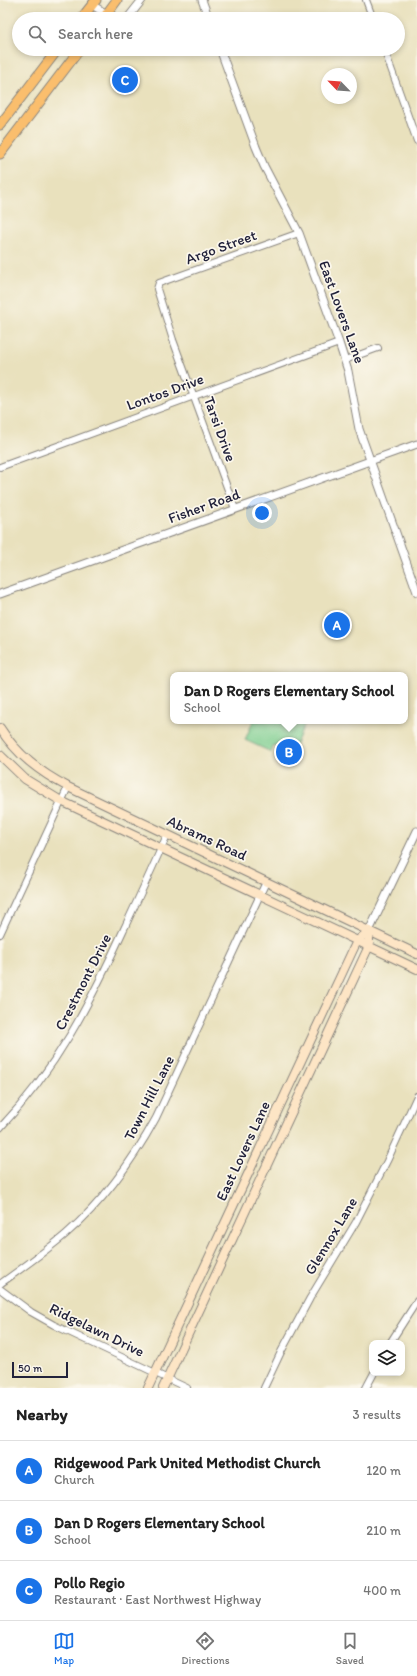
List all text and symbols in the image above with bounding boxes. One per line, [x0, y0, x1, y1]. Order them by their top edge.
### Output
search box [12, 12, 405, 56]
icon: search [26, 23, 48, 45]
text: Search here [58, 25, 133, 43]
pin: C [112, 65, 138, 95]
north arrow [321, 68, 357, 104]
street label: Argo Street [183, 226, 259, 268]
street label: East Lovers Lane [315, 258, 369, 366]
street label: Lontos Drive [124, 370, 206, 414]
street label: Tarsi Drive [200, 394, 240, 464]
street label: Fisher Road [166, 484, 243, 527]
your location [252, 503, 272, 523]
pin: A [324, 610, 350, 640]
popup [170, 672, 408, 724]
text: Dan D Rogers Elementary School [184, 682, 394, 700]
text: School [184, 700, 221, 715]
pin: B [276, 737, 302, 767]
street label: Abrams Road [164, 812, 250, 864]
street label: Crestmont Drive [51, 931, 115, 1033]
street label: Town Hill Lane [120, 1053, 178, 1143]
street label: East Lovers Lane [212, 1098, 274, 1204]
street label: Glennox Lane [301, 1194, 361, 1278]
street label: Ridgelawn Drive [47, 1299, 147, 1361]
map controls [369, 1340, 405, 1376]
button: layers [369, 1340, 405, 1376]
scale bar [12, 1360, 68, 1379]
text: 50 m [18, 1362, 42, 1375]
text: Nearby [16, 1404, 68, 1424]
text: 3 results [352, 1407, 401, 1422]
text: Ridgewood Park United Methodist Church [54, 1454, 320, 1472]
text: A [25, 1463, 33, 1478]
text: 120 m [366, 1463, 401, 1478]
text: Church [54, 1472, 95, 1487]
text: Dan D Rogers Elementary School [54, 1514, 265, 1532]
text: B [25, 1523, 33, 1538]
text: 210 m [366, 1523, 401, 1538]
text: School [54, 1532, 91, 1547]
text: Pollo Regio [54, 1574, 125, 1592]
text: C [25, 1583, 33, 1598]
text: 400 m [363, 1583, 401, 1598]
text: Restaurant · East Northwest Highway [54, 1592, 261, 1607]
tab: Map [53, 1630, 75, 1667]
tab: Directions [181, 1630, 230, 1667]
tab: Saved [336, 1630, 364, 1667]

